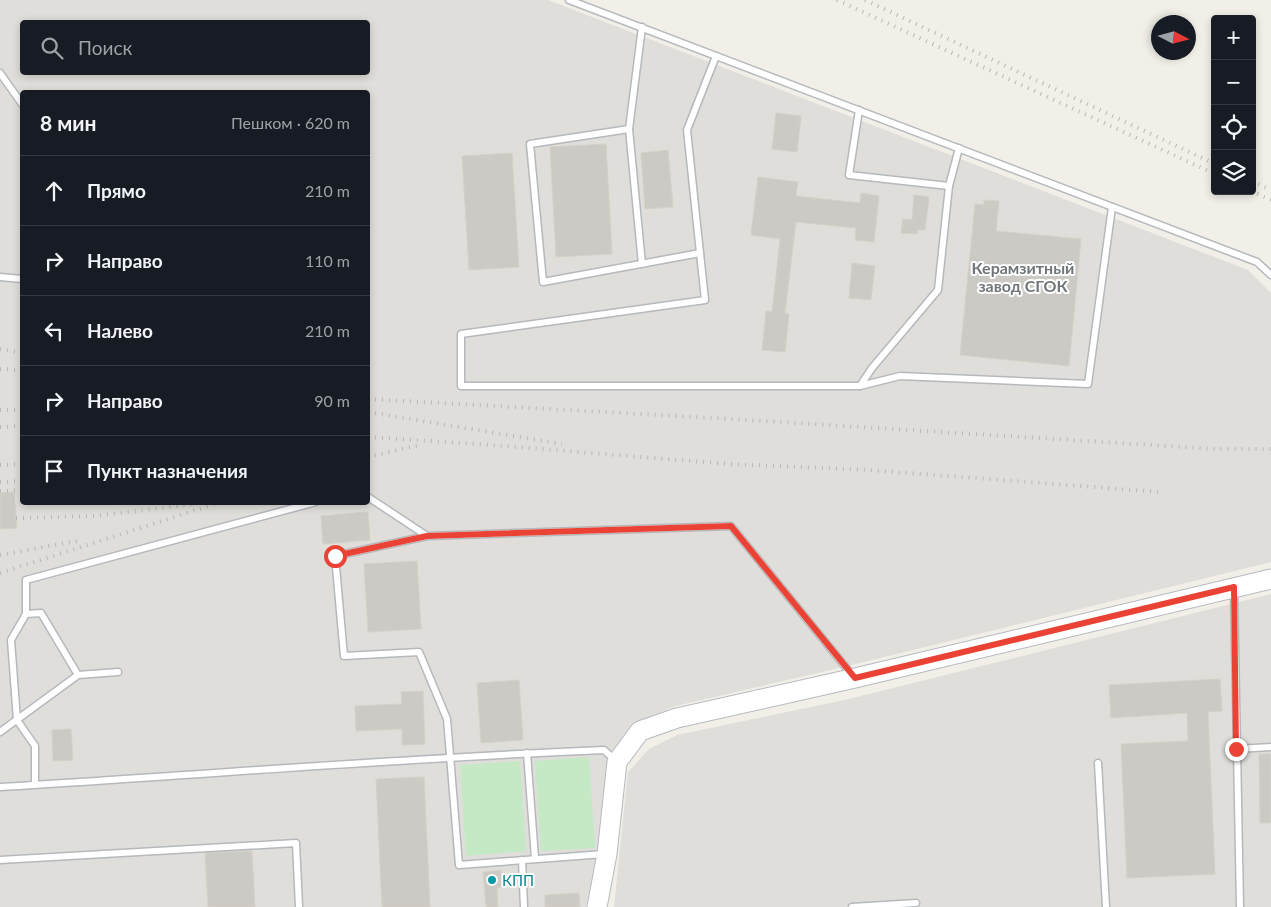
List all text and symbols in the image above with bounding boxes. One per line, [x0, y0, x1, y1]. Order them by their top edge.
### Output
north arrow [1151, 15, 1196, 60]
map controls [1211, 15, 1256, 195]
button: + [1211, 15, 1256, 60]
search box [20, 20, 370, 75]
icon: search [38, 34, 66, 62]
text: Поиск [78, 36, 132, 59]
button: − [1211, 60, 1256, 105]
button: locate [1211, 105, 1256, 150]
text: 8 мин [40, 110, 97, 135]
text: Пешком · 620 m [231, 113, 350, 132]
button: layers [1211, 150, 1256, 195]
icon: ahead [40, 177, 68, 205]
text: Прямо [87, 179, 146, 202]
text: 210 m [305, 181, 350, 200]
icon: right [40, 247, 68, 275]
text: Направо [87, 249, 163, 272]
text: 110 m [305, 251, 350, 270]
district label: Керамзитный завод СГОК [972, 258, 1074, 295]
icon: left [40, 317, 68, 345]
text: Налево [87, 319, 153, 342]
text: 210 m [305, 321, 350, 340]
icon: right [40, 387, 68, 415]
text: Направо [87, 389, 163, 412]
text: 90 m [314, 391, 350, 410]
icon: arrive [40, 457, 68, 485]
text: Пункт назначения [87, 459, 248, 482]
route start [324, 545, 347, 568]
route end [1225, 738, 1248, 761]
place label: КПП [502, 871, 534, 889]
marker: КПП [486, 874, 498, 886]

